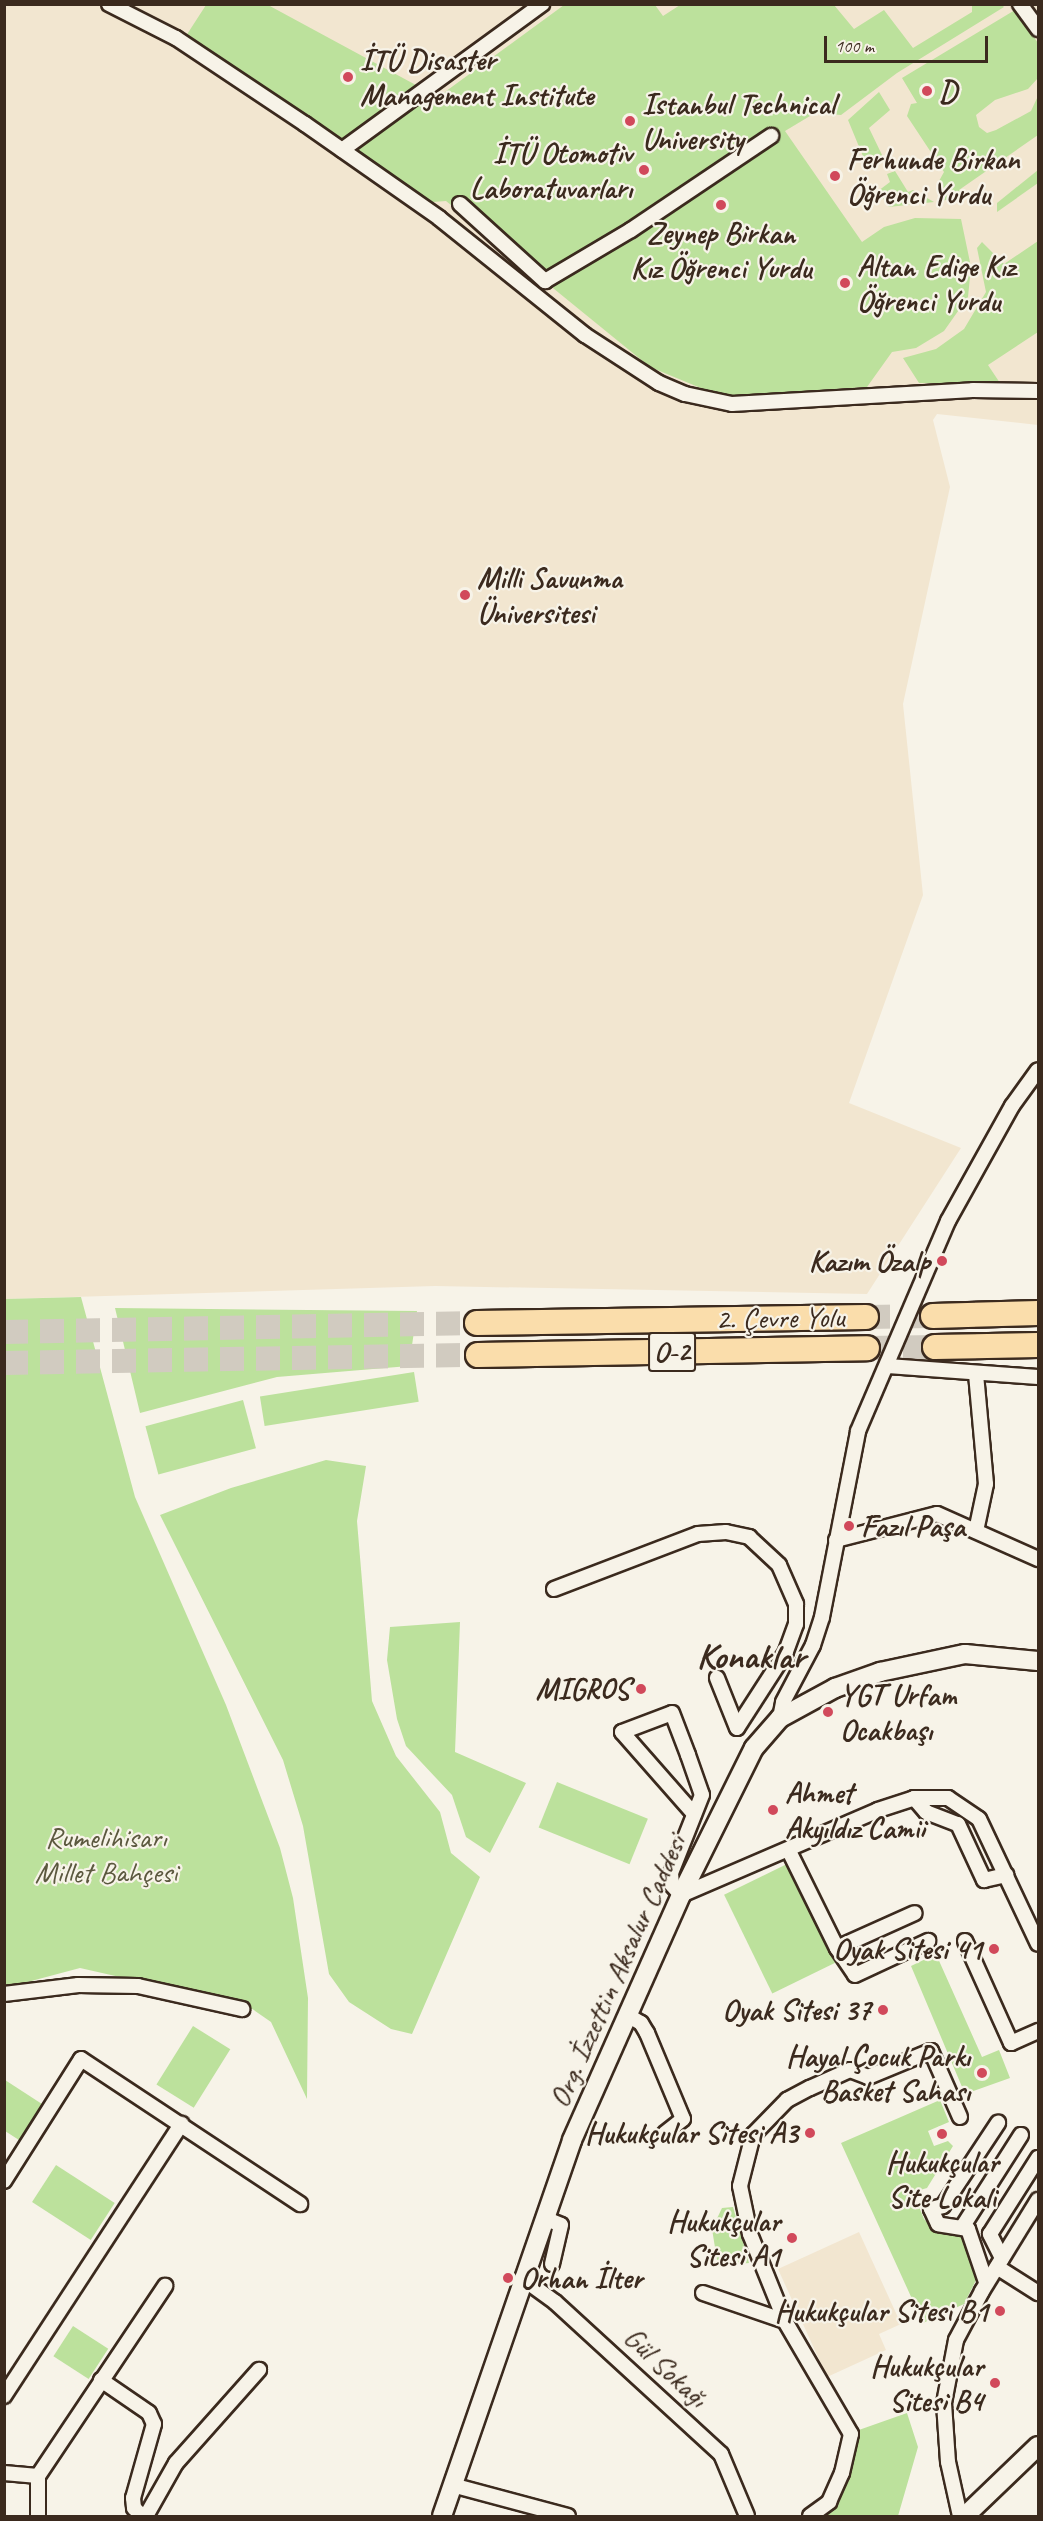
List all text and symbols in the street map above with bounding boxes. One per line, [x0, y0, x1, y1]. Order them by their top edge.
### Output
scale bar [827, 24, 990, 62]
text: 100 m [835, 35, 874, 57]
place label: İTÜ Disaster Management Institute [360, 42, 593, 112]
marker: İTÜ Disaster Management Institute [341, 70, 355, 84]
place label: D [939, 73, 957, 109]
marker: D [920, 84, 934, 98]
place label: Istanbul Technical University [642, 86, 833, 156]
marker: Istanbul Technical University [623, 114, 637, 128]
place label: İTÜ Otomotiv Laboratuvarları [470, 135, 632, 206]
place label: Ferhunde Birkan Öğrenci Yurdu [847, 141, 1019, 212]
marker: İTÜ Otomotiv Laboratuvarları [637, 163, 651, 177]
marker: Ferhunde Birkan Öğrenci Yurdu [828, 169, 842, 183]
marker: Zeynep Birkan Kız Öğrenci Yurdu [714, 198, 728, 212]
place label: Zeynep Birkan Kız Öğrenci Yurdu [631, 215, 811, 286]
place label: Altan Edige Kız Öğrenci Yurdu [857, 248, 1014, 318]
marker: Altan Edige Kız Öğrenci Yurdu [838, 276, 852, 290]
place label: Milli Savunma Üniversitesi [477, 560, 621, 630]
marker: Milli Savunma Üniversitesi [458, 588, 472, 602]
place label: Kazım Özalp [809, 1243, 930, 1279]
marker: Kazım Özalp [935, 1254, 949, 1268]
street label: 2. Çevre Yolu [715, 1299, 845, 1337]
road number: O-2 [648, 1327, 696, 1377]
place label: Fazıl Paşa [861, 1508, 965, 1544]
marker: Fazıl Paşa [842, 1519, 856, 1533]
district label: Konaklar [697, 1635, 805, 1679]
place label: MIGROS [536, 1671, 629, 1707]
place label: YGT Urfam Ocakbaşı [840, 1677, 956, 1748]
marker: MIGROS [634, 1682, 648, 1696]
marker: YGT Urfam Ocakbaşı [821, 1705, 835, 1719]
place label: Ahmet Akyıldız Camii [785, 1775, 924, 1846]
marker: Ahmet Akyıldız Camii [766, 1803, 780, 1817]
park label: Rumelihisarı Millet Bahçesi [34, 1819, 178, 1890]
street label: Org. İzzettin Aksalur Caddesi [540, 1828, 694, 2114]
place label: Oyak Sitesi 41 [833, 1931, 982, 1967]
marker: Oyak Sitesi 41 [987, 1942, 1001, 1956]
place label: Oyak Sitesi 37 [722, 1992, 871, 2028]
marker: Oyak Sitesi 37 [876, 2003, 890, 2017]
place label: Hayal Çocuk Parkı Basket Sahası [785, 2038, 970, 2108]
marker: Hayal Çocuk Parkı Basket Sahası [975, 2066, 989, 2080]
place label: Hukukçular Sitesi A3 [584, 2115, 798, 2151]
marker: Hukukçular Sitesi A3 [803, 2126, 817, 2140]
marker: Hukukçular Site Lokali [935, 2127, 949, 2141]
place label: Hukukçular Site Lokali [886, 2144, 998, 2214]
place label: Hukukçular Sitesi A1 [667, 2203, 780, 2274]
marker: Hukukçular Sitesi A1 [785, 2231, 799, 2245]
place label: Orhan İlter [520, 2260, 642, 2296]
marker: Orhan İlter [501, 2271, 515, 2285]
place label: Hukukçular Sitesi B1 [774, 2293, 988, 2329]
marker: Hukukçular Sitesi B1 [993, 2304, 1007, 2318]
street label: Gül Sokağı [616, 2319, 716, 2415]
place label: Hukukçular Sitesi B4 [870, 2348, 983, 2418]
marker: Hukukçular Sitesi B4 [988, 2376, 1002, 2390]

